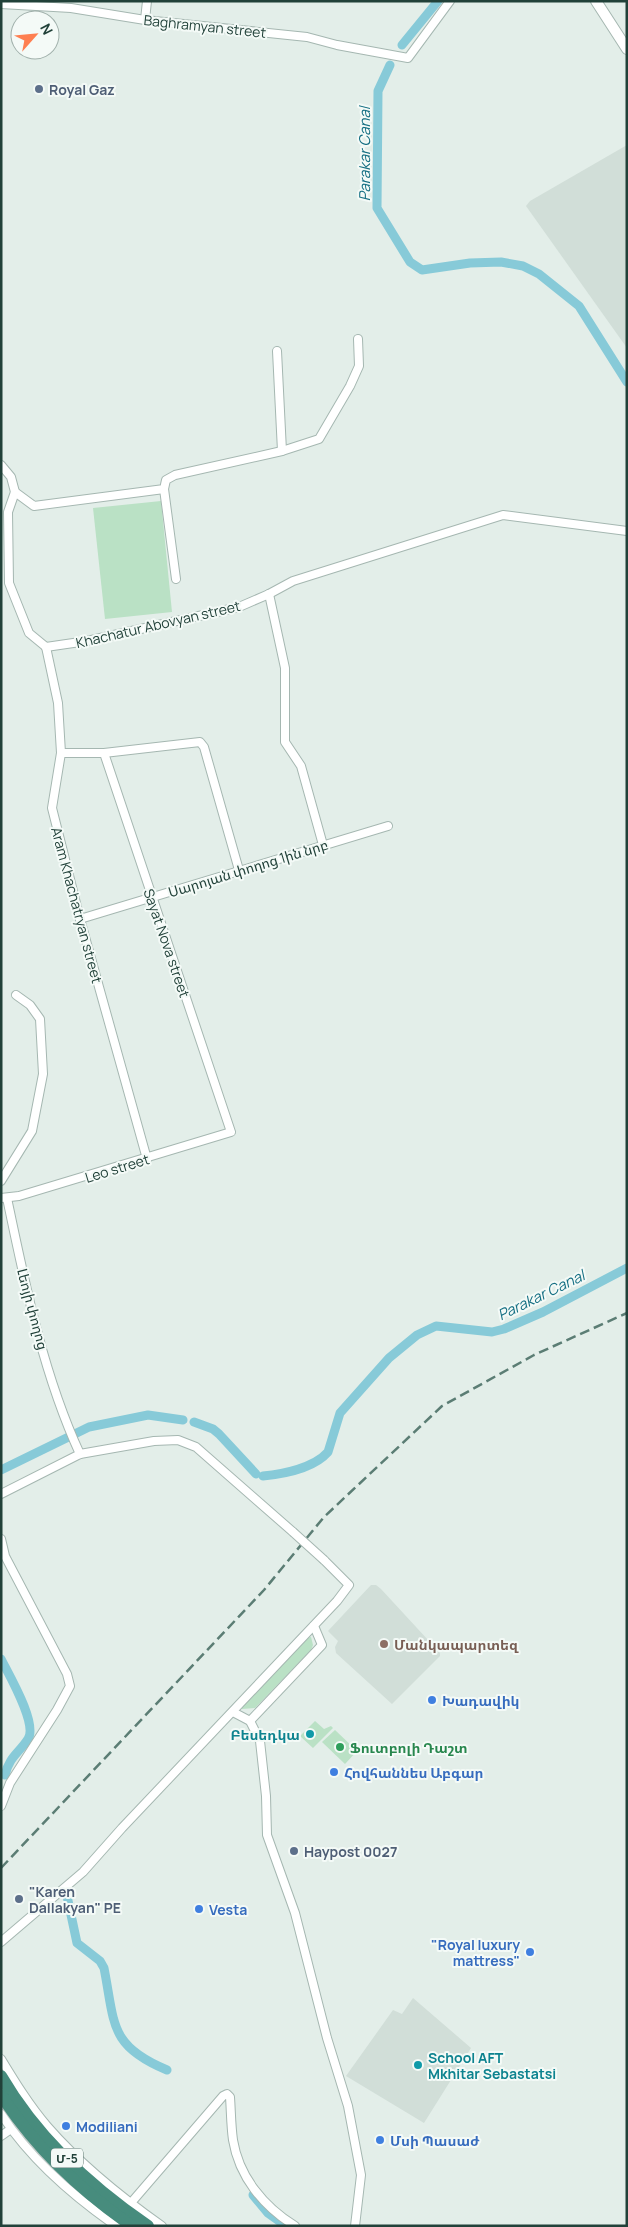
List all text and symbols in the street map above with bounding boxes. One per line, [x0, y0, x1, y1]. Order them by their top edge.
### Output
north arrow [10, 10, 60, 60]
street label: Baghramyan street [143, 10, 268, 42]
text: N [36, 20, 58, 38]
place label: Royal Gaz [49, 80, 115, 99]
marker: Royal Gaz [33, 83, 45, 95]
water label: Parakar Canal [354, 104, 375, 201]
street label: Khachatur Abovyan street [74, 596, 242, 652]
street label: Aram Khachatryan street [47, 825, 107, 985]
street label: Սարոյան փողոց 1ին նրբ [166, 835, 330, 901]
street label: Sayat Nova street [139, 886, 195, 1000]
street label: Leo street [83, 1149, 152, 1187]
water label: Parakar Canal [494, 1264, 590, 1325]
street label: Լեոյի փողոց [13, 1266, 53, 1352]
place label: Մանկապարտեզ [394, 1635, 519, 1654]
marker: Մանկապարտեզ [378, 1638, 390, 1650]
place label: Խադավիկ [442, 1691, 520, 1710]
marker: Խադավիկ [426, 1694, 438, 1706]
place label: Բեսեդկա [230, 1725, 300, 1744]
marker: Բեսեդկա [304, 1728, 316, 1740]
place label: Ֆուտբոլի Դաշտ [350, 1738, 468, 1757]
marker: Ֆուտբոլի Դաշտ [334, 1741, 346, 1753]
place label: Հովհաննես Աբգար [344, 1763, 484, 1782]
marker: Հովհաննես Աբգար [328, 1766, 340, 1778]
place label: Haypost 0027 [304, 1842, 397, 1861]
marker: Haypost 0027 [288, 1845, 300, 1857]
place label: "Karen Dallakyan" PE [29, 1882, 121, 1917]
marker: "Karen Dallakyan" PE [13, 1893, 25, 1905]
place label: Vesta [209, 1900, 247, 1919]
marker: Vesta [193, 1903, 205, 1915]
place label: "Royal luxury mattress" [431, 1935, 520, 1970]
marker: "Royal luxury mattress" [524, 1946, 536, 1958]
place label: School AFT Mkhitar Sebastatsi [428, 2048, 556, 2083]
marker: School AFT Mkhitar Sebastatsi [412, 2059, 424, 2071]
place label: Modiliani [76, 2117, 138, 2136]
marker: Modiliani [60, 2120, 72, 2132]
place label: Մսի Պասաժ [390, 2131, 480, 2150]
marker: Մսի Պասաժ [374, 2134, 386, 2146]
road number: Մ-5 [51, 2148, 83, 2168]

